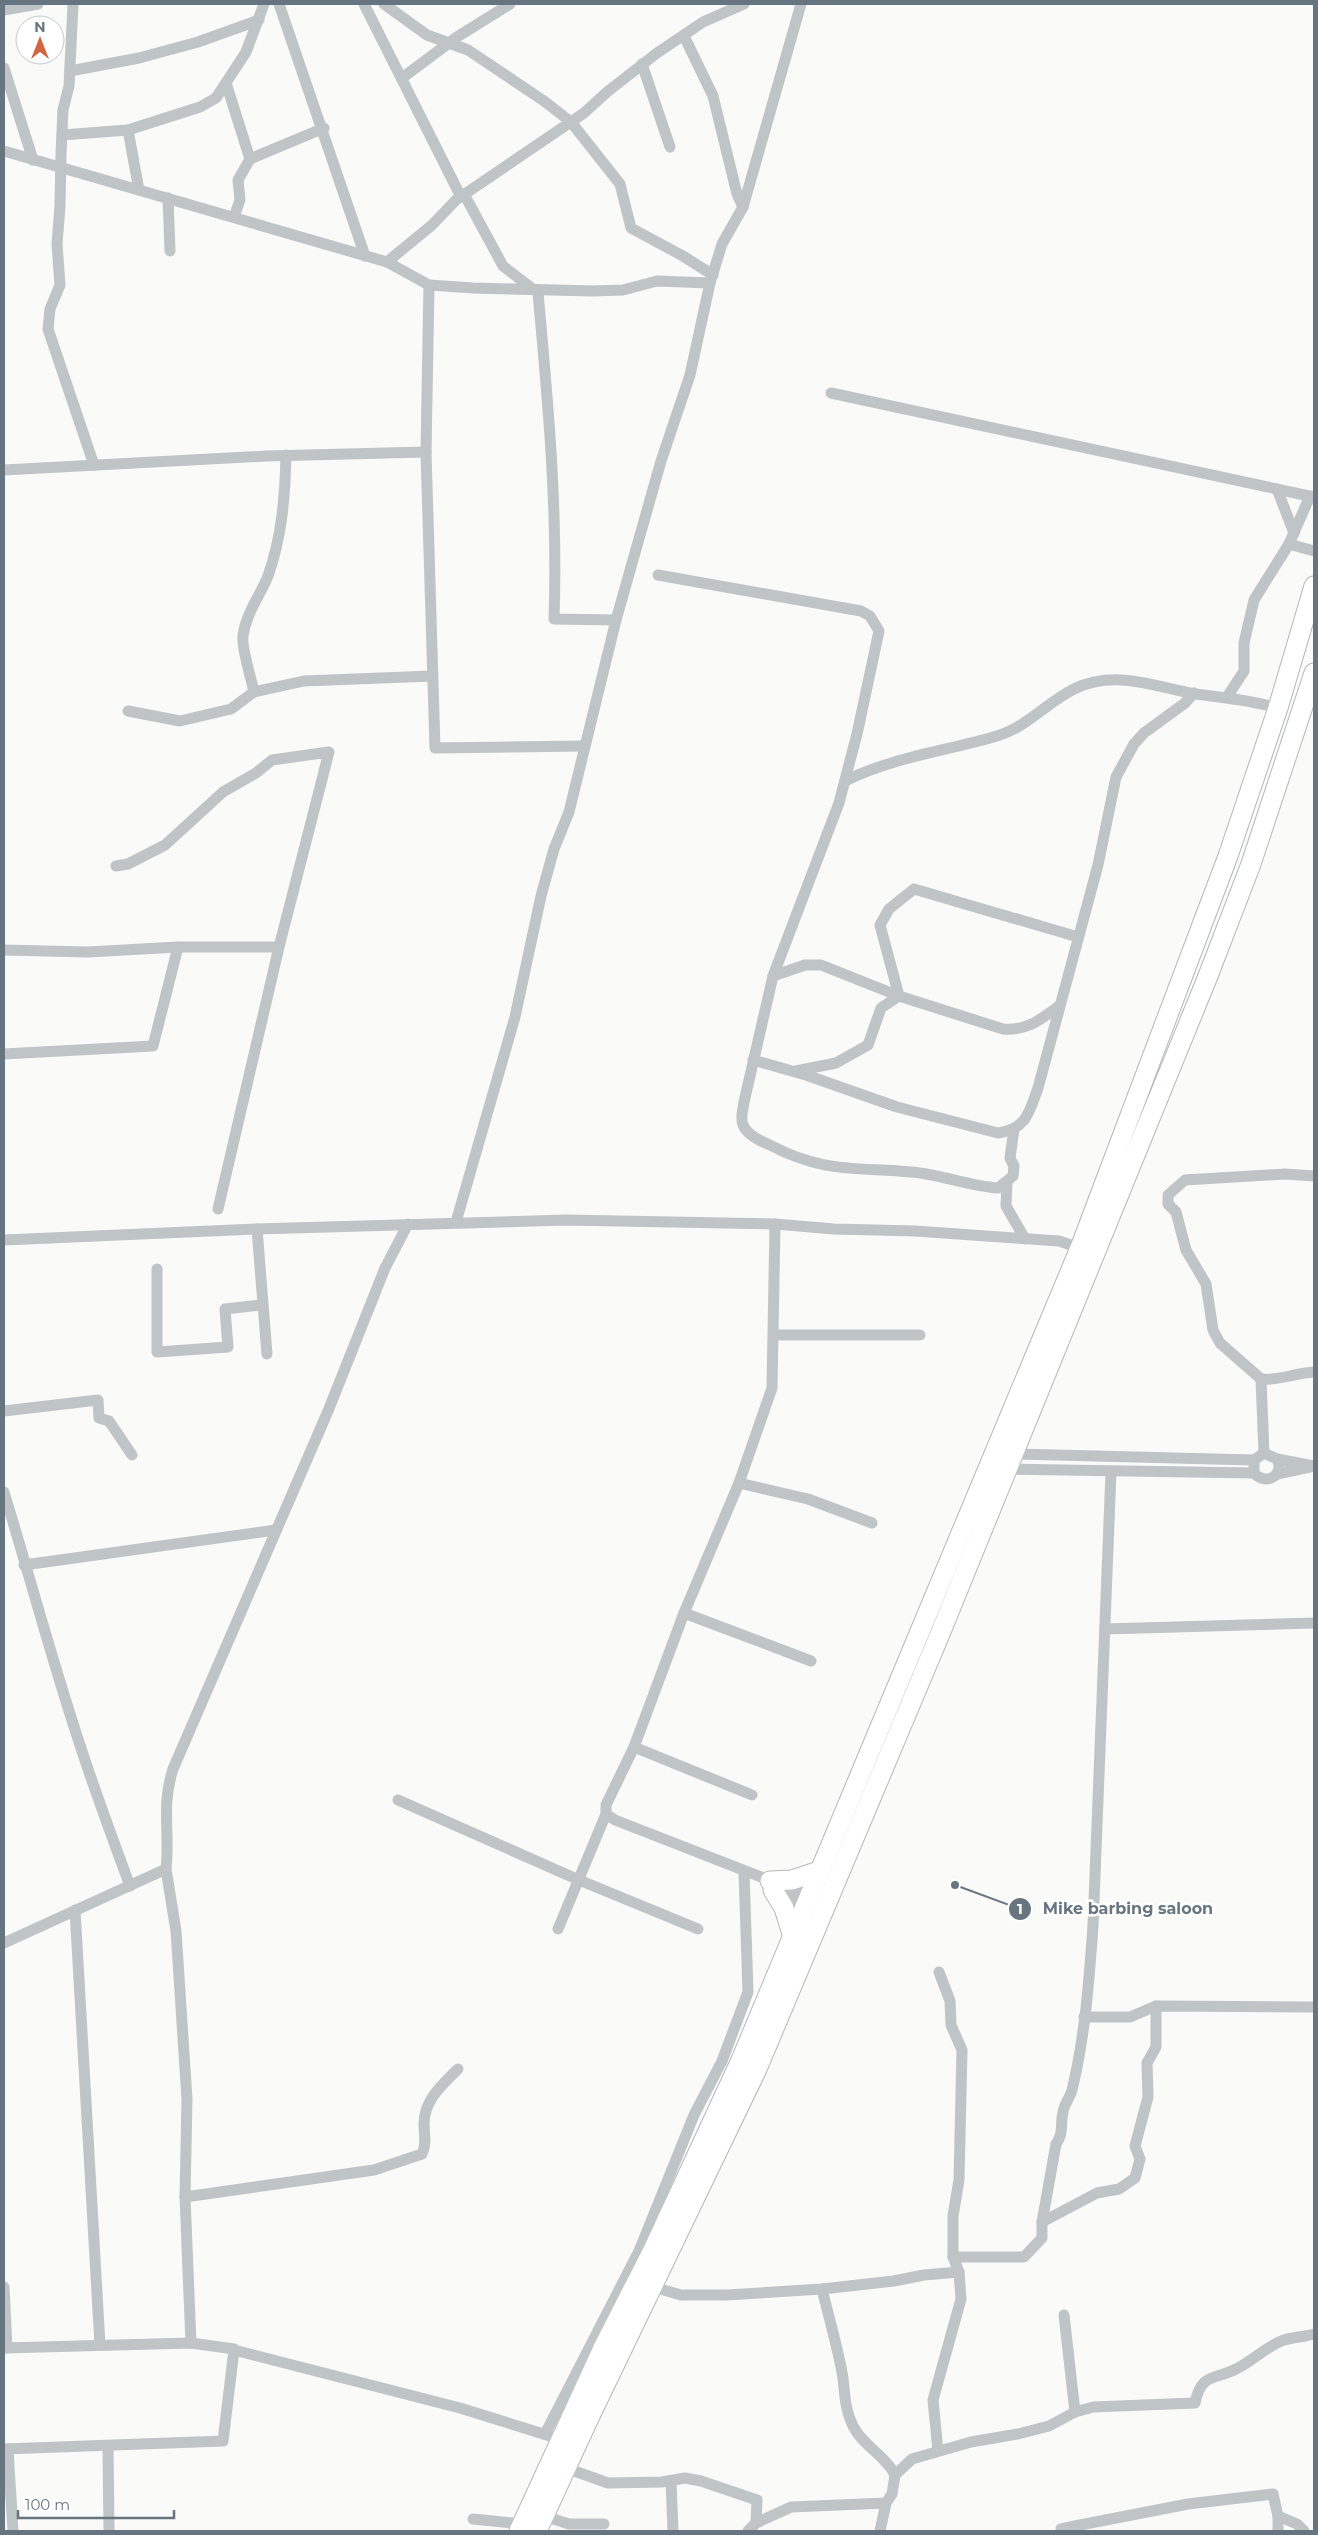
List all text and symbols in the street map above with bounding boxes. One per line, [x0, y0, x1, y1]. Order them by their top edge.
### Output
north arrow [15, 15, 65, 65]
text: N [34, 18, 46, 36]
callout: Mike barbing saloon [1008, 1893, 1223, 1924]
text: 1 [1017, 1899, 1023, 1918]
text: Mike barbing saloon [1043, 1899, 1213, 1918]
scale bar [18, 2488, 174, 2520]
text: 100 m [25, 2495, 70, 2514]

